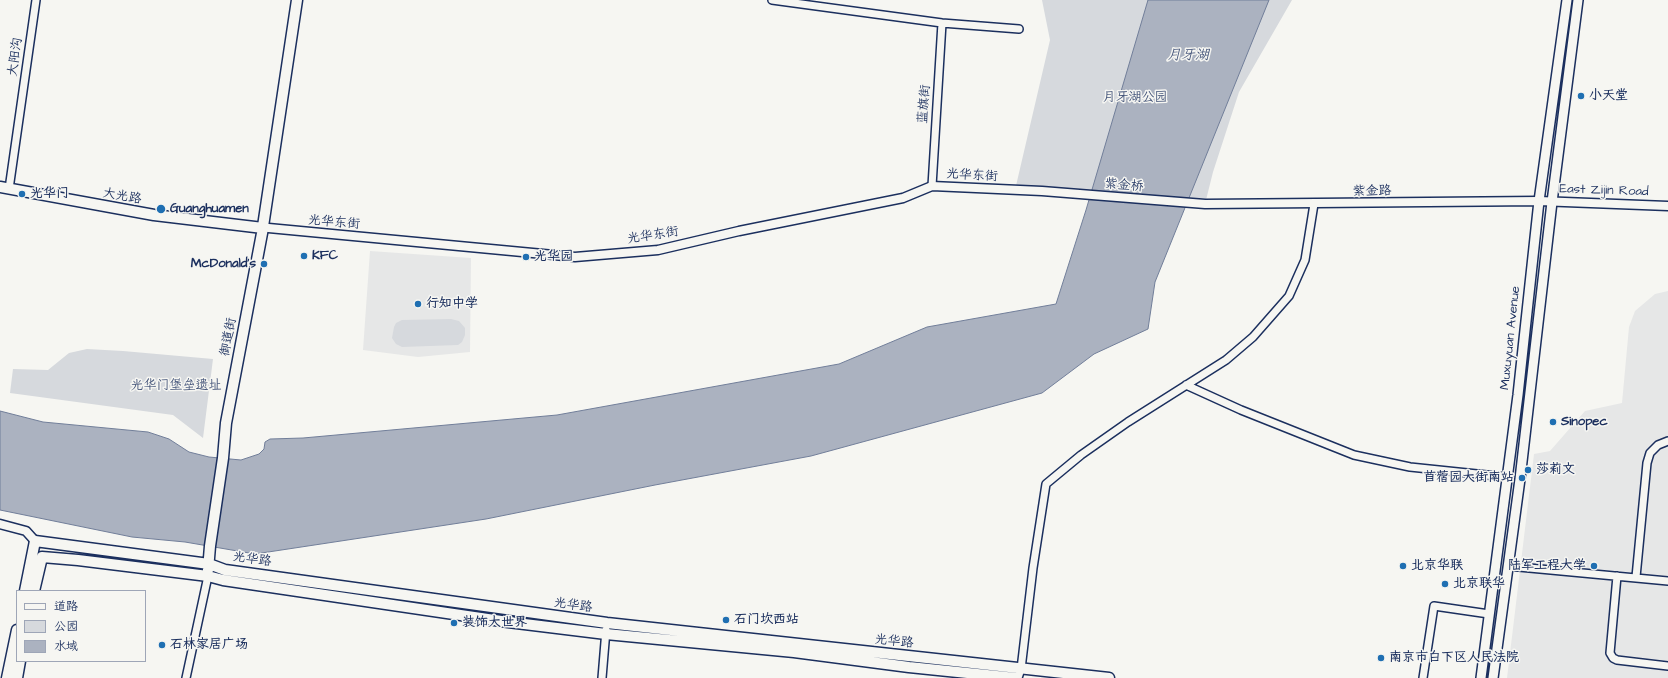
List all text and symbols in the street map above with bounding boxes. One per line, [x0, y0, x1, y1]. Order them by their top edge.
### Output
street label: 大阳沟 [6, 37, 26, 77]
water label: 月牙湖 [1167, 48, 1209, 64]
street label: 蓝旗街 [916, 84, 934, 124]
place label: 小天堂 [1589, 88, 1628, 104]
park label: 月牙湖公园 [1103, 90, 1167, 106]
marker: 小天堂 [1576, 91, 1586, 101]
street label: 光华东街 [946, 167, 998, 185]
street label: 紫金桥 [1104, 177, 1144, 195]
street label: East Zijin Road [1559, 182, 1649, 200]
street label: 紫金路 [1352, 184, 1392, 200]
place label: 光华门 [30, 186, 69, 202]
street label: 大光路 [101, 186, 143, 208]
marker: 光华门 [17, 189, 27, 199]
place label: Guanghuamen [170, 201, 249, 217]
marker: Guanghuamen [155, 203, 167, 215]
street label: 光华东街 [307, 213, 361, 233]
street label: 光华东街 [626, 224, 680, 248]
place label: KFC [312, 248, 338, 264]
place label: 光华园 [534, 249, 573, 265]
marker: KFC [299, 251, 309, 261]
marker: 光华园 [521, 252, 531, 262]
place label: McDonald's [191, 256, 256, 272]
marker: McDonald's [259, 259, 269, 269]
street label: Muxuyuan Avenue [1498, 285, 1524, 391]
place label: 行知中学 [426, 296, 478, 312]
marker: 行知中学 [413, 299, 423, 309]
street label: 御道街 [218, 316, 240, 358]
park label: 光华门堡垒遗址 [131, 378, 221, 394]
place label: Sinopec [1561, 414, 1608, 430]
marker: Sinopec [1548, 417, 1558, 427]
place label: 莎莉文 [1536, 462, 1575, 478]
marker: 莎莉文 [1523, 465, 1533, 475]
place label: 苜蓿园大街南站 [1423, 470, 1514, 486]
marker: 苜蓿园大街南站 [1517, 473, 1527, 483]
street label: 光华路 [232, 550, 272, 570]
place label: 北京华联 [1411, 558, 1463, 574]
place label: 陆军工程大学 [1508, 558, 1586, 574]
marker: 北京华联 [1398, 561, 1408, 571]
marker: 陆军工程大学 [1589, 561, 1599, 571]
place label: 北京联华 [1453, 576, 1505, 592]
marker: 北京联华 [1440, 579, 1450, 589]
legend [16, 590, 146, 662]
street label: 光华路 [553, 596, 593, 616]
text: 道路 [54, 598, 78, 615]
place label: 石门坎西站 [734, 612, 799, 628]
place label: 装饰大世界 [462, 615, 527, 631]
marker: 石门坎西站 [721, 615, 731, 625]
text: 公园 [54, 618, 78, 635]
marker: 装饰大世界 [449, 618, 459, 628]
street label: 光华路 [874, 632, 914, 652]
place label: 石林家居广场 [170, 637, 248, 653]
text: 水域 [54, 638, 78, 655]
marker: 石林家居广场 [157, 640, 167, 650]
place label: 南京市白下区人民法院 [1389, 650, 1519, 666]
marker: 南京市白下区人民法院 [1376, 653, 1386, 663]

